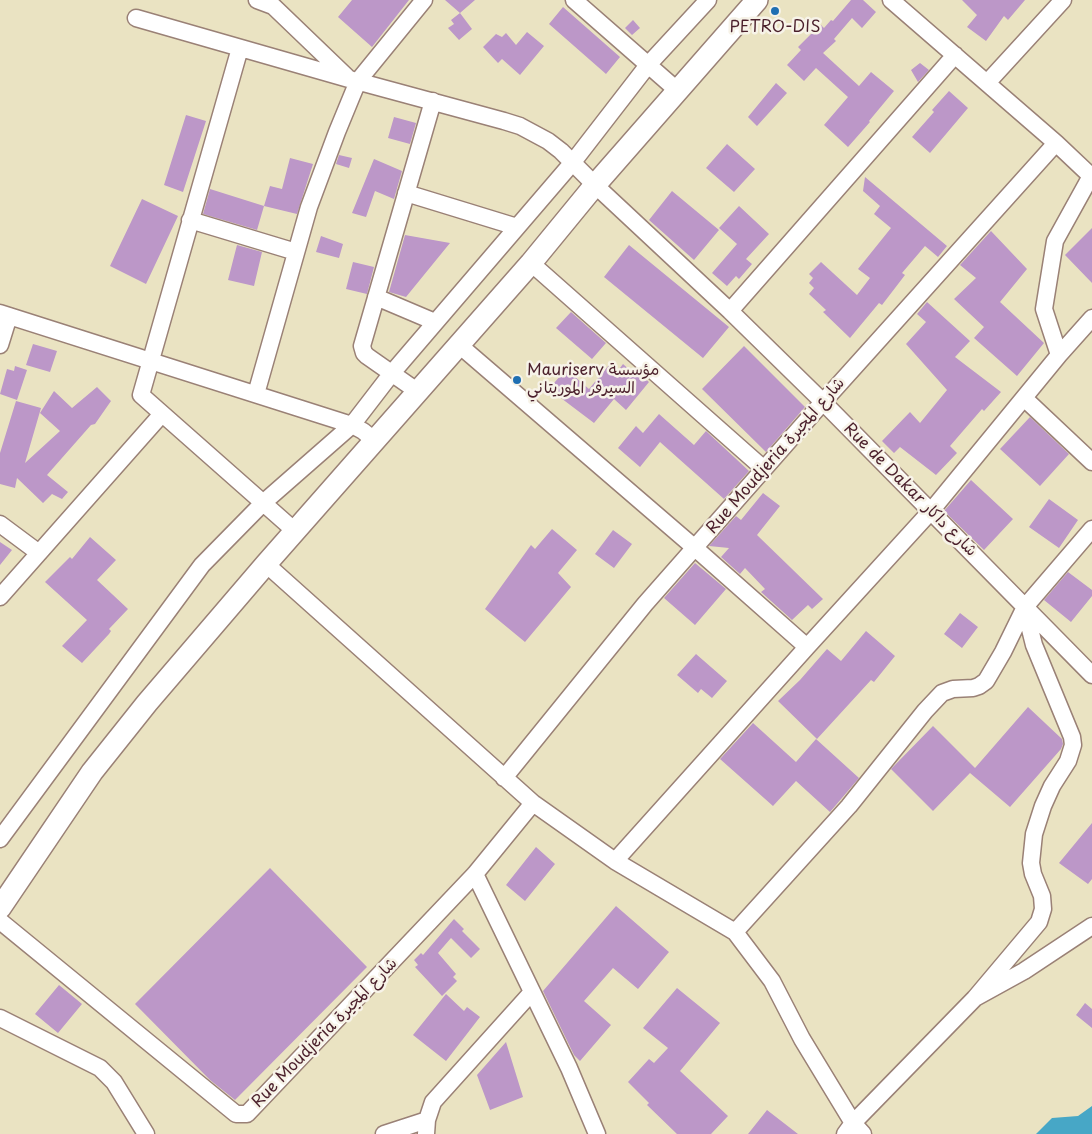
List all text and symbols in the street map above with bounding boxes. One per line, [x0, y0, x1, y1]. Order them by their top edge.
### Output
marker: PETRO-DIS [769, 5, 781, 17]
place label: PETRO-DIS [730, 18, 820, 38]
place label: Mauriserv مؤسسة السيرفر الموريتاني [527, 361, 659, 399]
marker: Mauriserv مؤسسة السيرفر الموريتاني [511, 374, 523, 386]
street label: Rue Moudjeria شارع المجيرة [703, 374, 849, 538]
street label: Rue de Dakar شارع داكار [839, 419, 981, 561]
street label: Rue Moudjeria شارع المجيرة [248, 954, 402, 1112]

